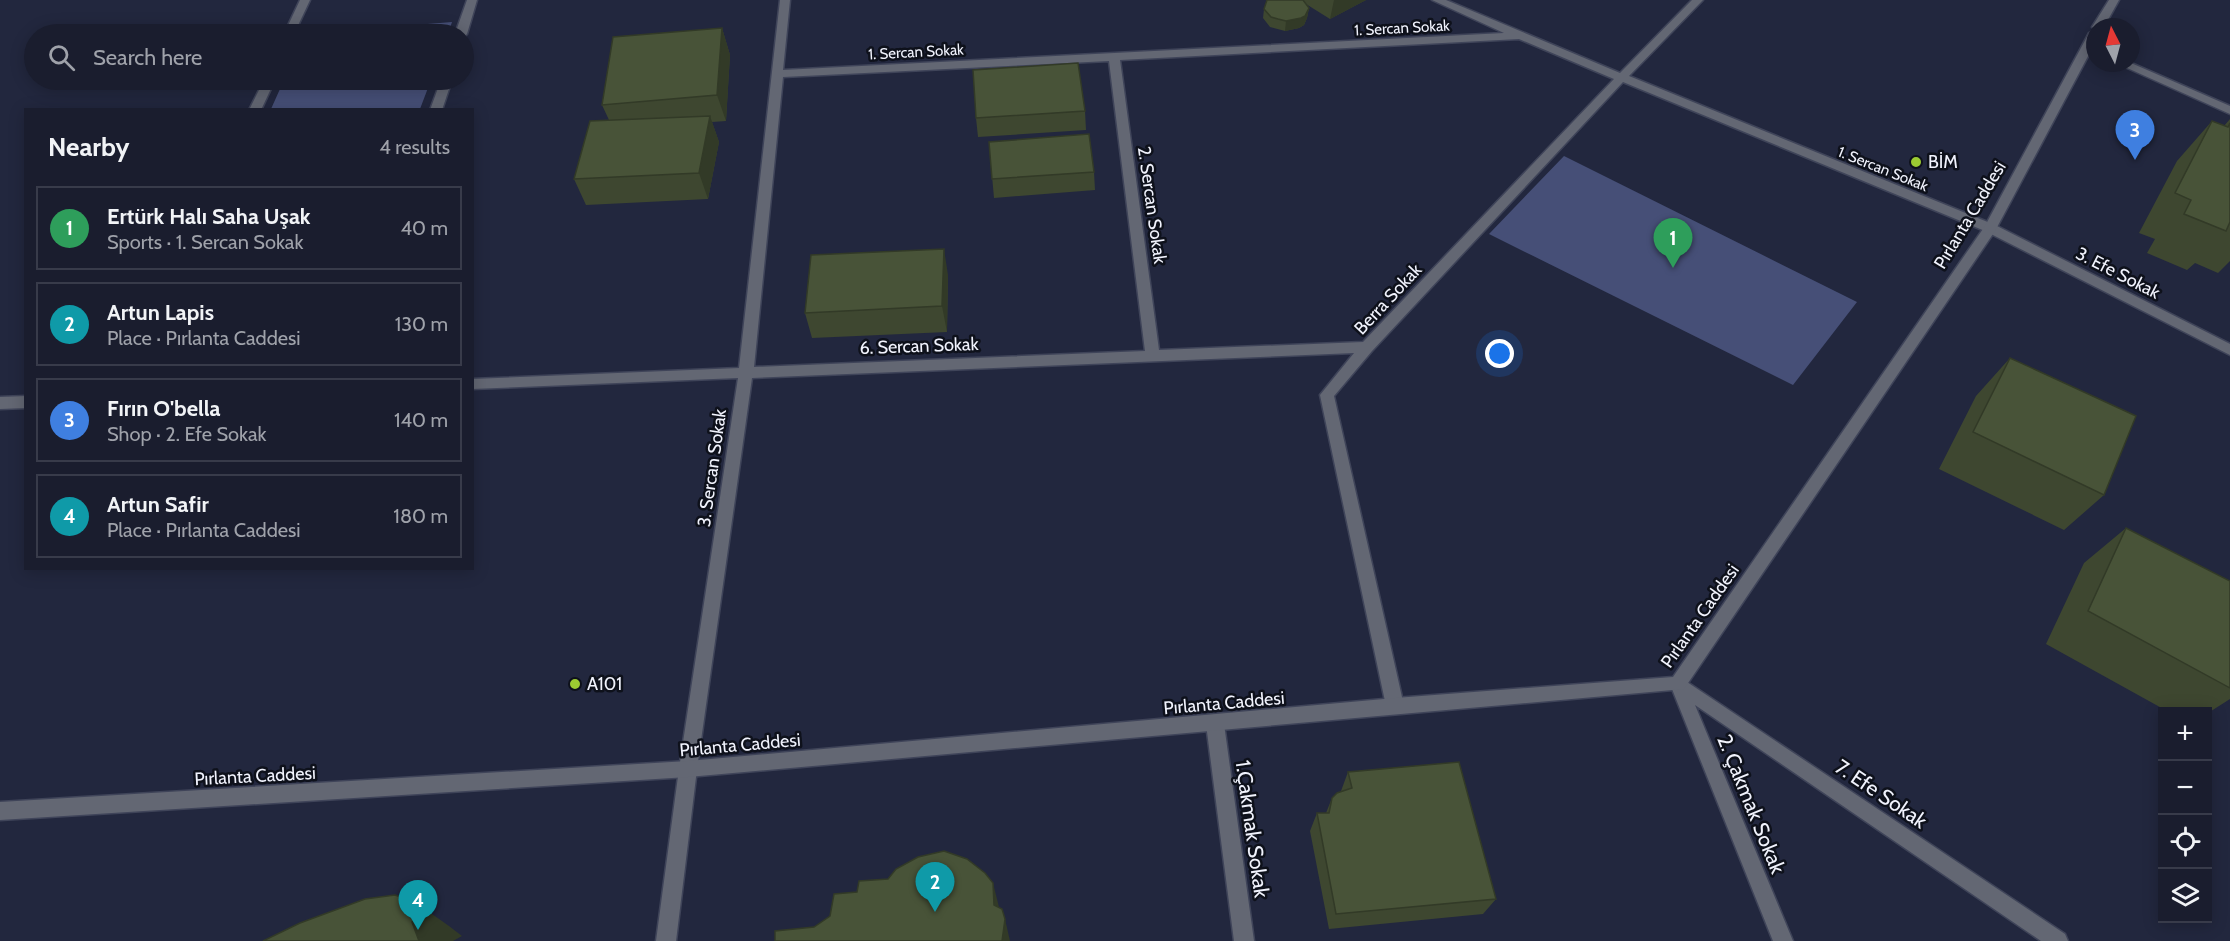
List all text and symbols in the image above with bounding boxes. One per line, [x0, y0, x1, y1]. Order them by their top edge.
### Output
street label: 1. Sercan Sokak [1354, 16, 1451, 39]
north arrow [2086, 18, 2140, 72]
search box [24, 24, 474, 90]
street label: 1. Sercan Sokak [868, 40, 965, 63]
icon: search [45, 41, 78, 74]
text: Search here [93, 44, 202, 71]
pin: 3 [2116, 110, 2154, 160]
text: Nearby [48, 131, 129, 163]
text: 4 results [379, 135, 450, 159]
street label: 1. Sercan Sokak [1835, 143, 1931, 195]
street label: 2. Sercan Sokak [1133, 145, 1171, 266]
place label: BİM [1928, 151, 1958, 173]
marker: BİM [1909, 155, 1923, 169]
street label: Pırlanta Caddesi [1929, 157, 2011, 273]
text: Ertürk Halı Saha Uşak [107, 203, 311, 230]
text: 1 [66, 216, 73, 240]
text: 40 m [400, 216, 448, 240]
pin: 1 [1654, 218, 1692, 268]
text: Sports · 1. Sercan Sokak [107, 230, 303, 254]
street label: 3. Efe Sokak [2072, 242, 2165, 304]
street label: Berra Sokak [1350, 258, 1427, 339]
text: Artun Lapis [107, 299, 214, 326]
text: 2 [64, 312, 75, 336]
text: 130 m [395, 312, 448, 336]
text: Place · Pırlanta Caddesi [107, 326, 301, 350]
street label: 6. Sercan Sokak [859, 333, 980, 359]
your location [1485, 339, 1514, 368]
text: Fırın O'bella [107, 395, 221, 422]
street label: 3. Sercan Sokak [693, 407, 731, 528]
text: 3 [64, 408, 75, 432]
text: 140 m [394, 408, 448, 432]
text: Shop · 2. Efe Sokak [107, 422, 267, 446]
text: Artun Safir [107, 491, 209, 518]
text: 4 [63, 504, 76, 528]
text: 180 m [393, 504, 448, 528]
text: Place · Pırlanta Caddesi [107, 518, 301, 542]
street label: Pırlanta Caddesi [1656, 560, 1744, 672]
place label: A101 [587, 673, 622, 695]
marker: A101 [568, 677, 582, 691]
street label: Pırlanta Caddesi [1163, 687, 1285, 719]
map controls [2158, 707, 2212, 923]
button: + [2158, 707, 2212, 761]
street label: Pırlanta Caddesi [679, 729, 801, 761]
street label: 2. Çakmak Sokak [1712, 731, 1791, 878]
street label: 7. Efe Sokak [1831, 754, 1932, 834]
street label: 1.Çakmak Sokak [1230, 759, 1275, 900]
button: − [2158, 761, 2212, 815]
street label: Pırlanta Caddesi [194, 762, 316, 790]
button: locate [2158, 815, 2212, 869]
pin: 2 [916, 862, 954, 912]
button: layers [2158, 869, 2212, 923]
pin: 4 [398, 880, 438, 930]

